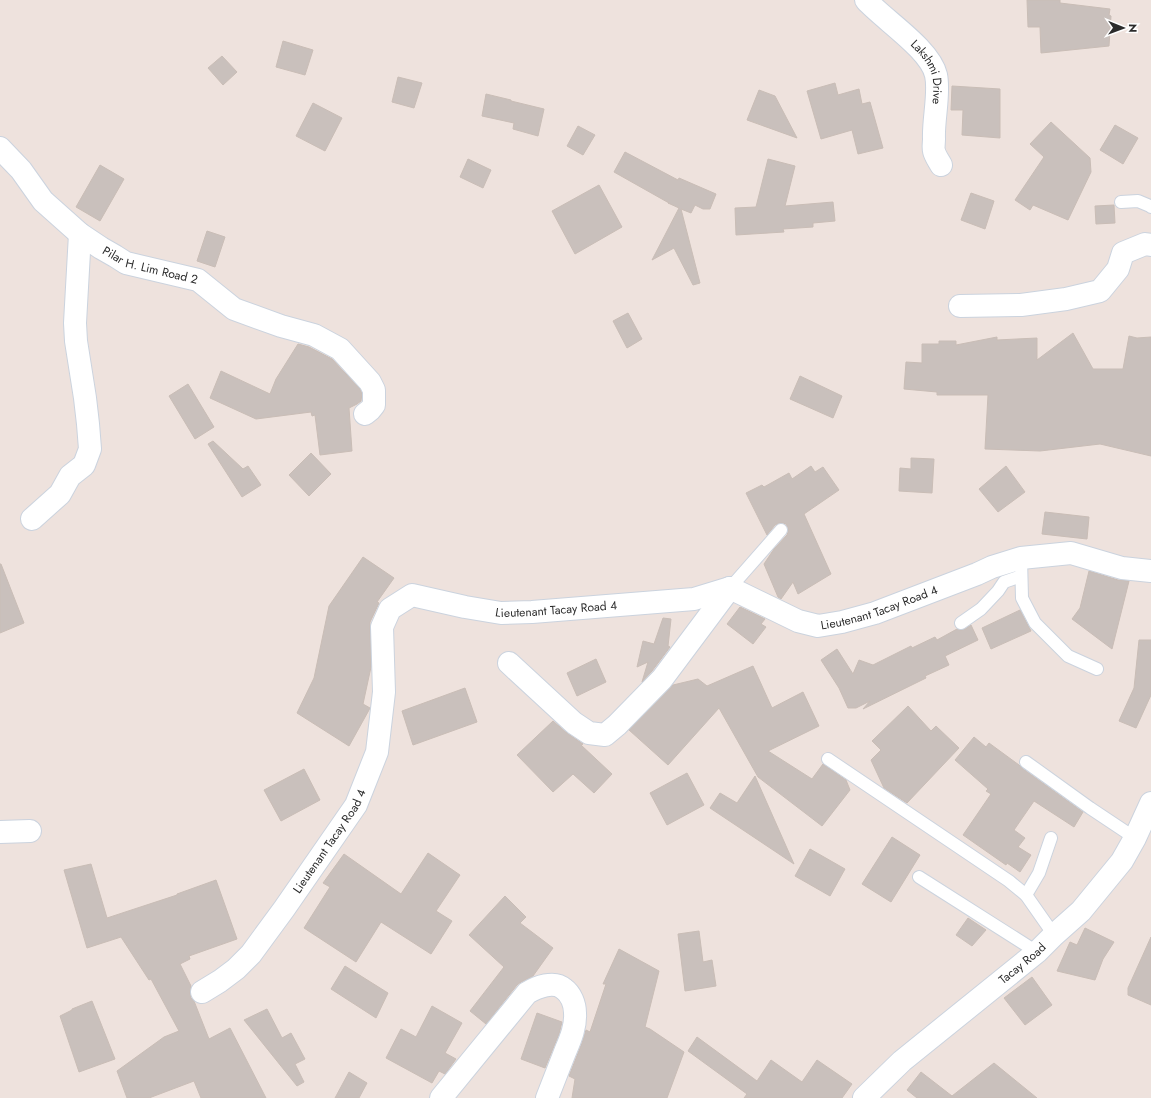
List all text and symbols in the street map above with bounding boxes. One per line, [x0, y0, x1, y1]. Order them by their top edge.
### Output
north arrow [1103, 8, 1143, 48]
text: N [1125, 24, 1141, 33]
street label: Lakshmi Drive [906, 36, 946, 105]
street label: Pilar H. Lim Road 2 [99, 242, 200, 289]
street label: Lieutenant Tacay Road 4 [819, 581, 940, 634]
street label: Lieutenant Tacay Road 4 [494, 596, 618, 622]
street label: Lieutenant Tacay Road 4 [288, 786, 370, 897]
street label: Tacay Road [995, 939, 1050, 988]

